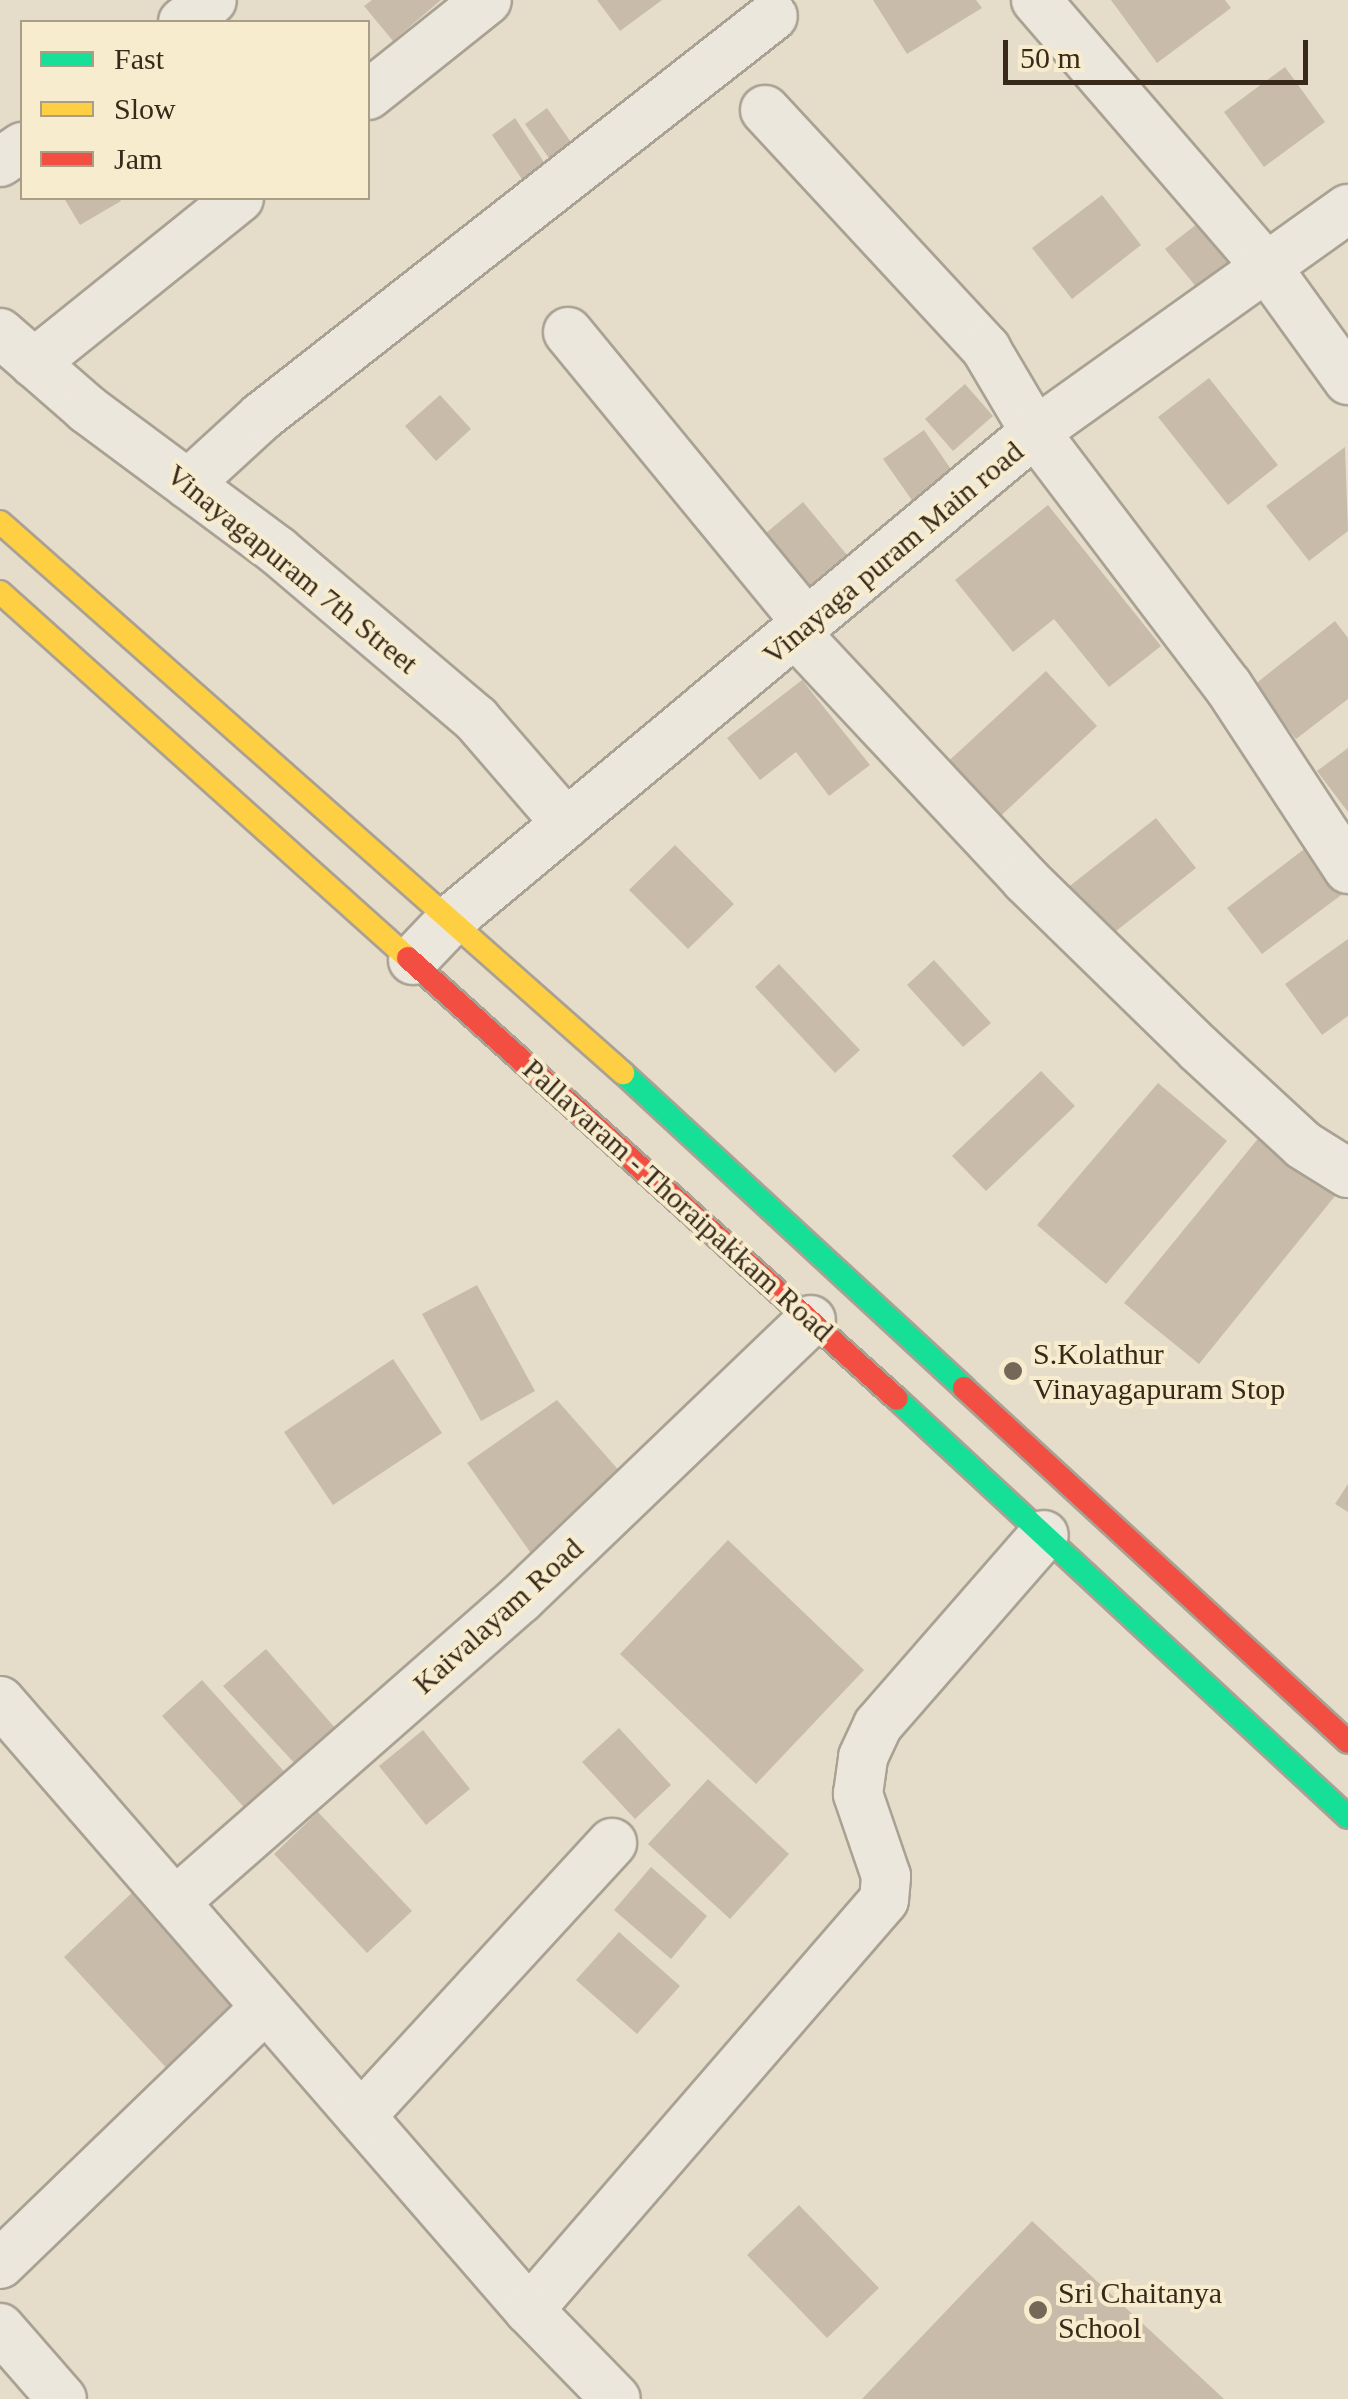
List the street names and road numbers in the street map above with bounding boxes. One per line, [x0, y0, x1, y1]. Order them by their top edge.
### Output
street label: Vinayaga puram Main road [755, 433, 1031, 673]
street label: Vinayagapuram 7th Street [159, 456, 425, 682]
street label: Pallavaram - Thoraipakkam Road [515, 1051, 841, 1349]
street label: Kaivalayam Road [406, 1530, 590, 1702]

